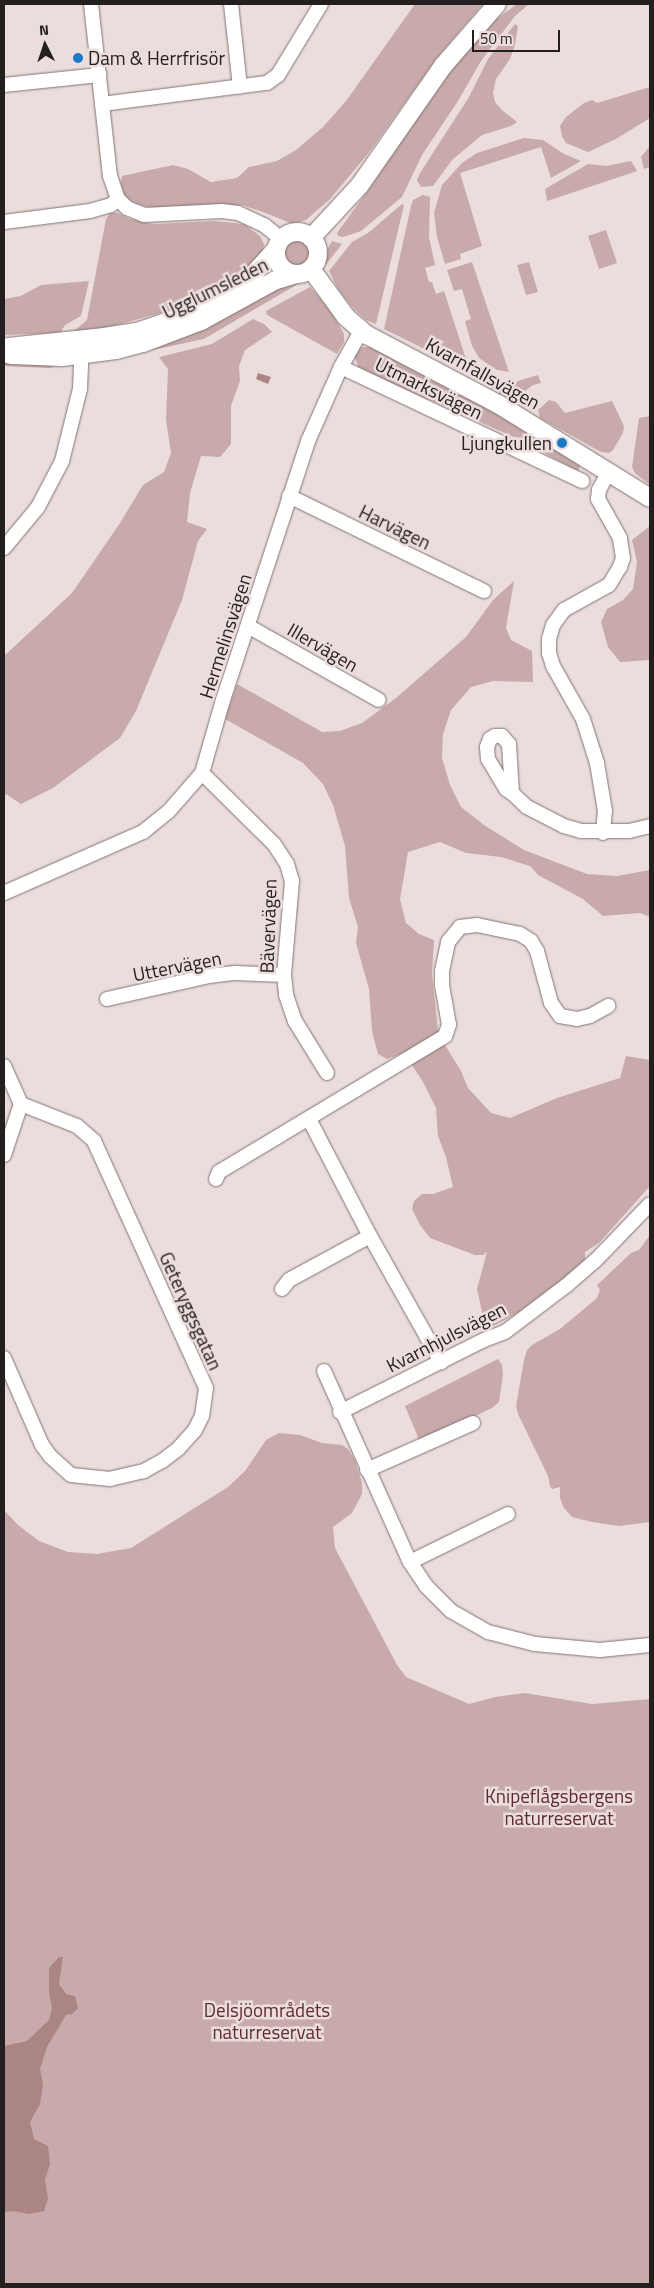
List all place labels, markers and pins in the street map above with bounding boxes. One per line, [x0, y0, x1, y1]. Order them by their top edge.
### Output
place label: Dam & Herrfrisör [88, 47, 225, 69]
marker: Dam & Herrfrisör [72, 52, 84, 64]
place label: Ljungkullen [461, 432, 552, 454]
marker: Ljungkullen [556, 437, 568, 449]

